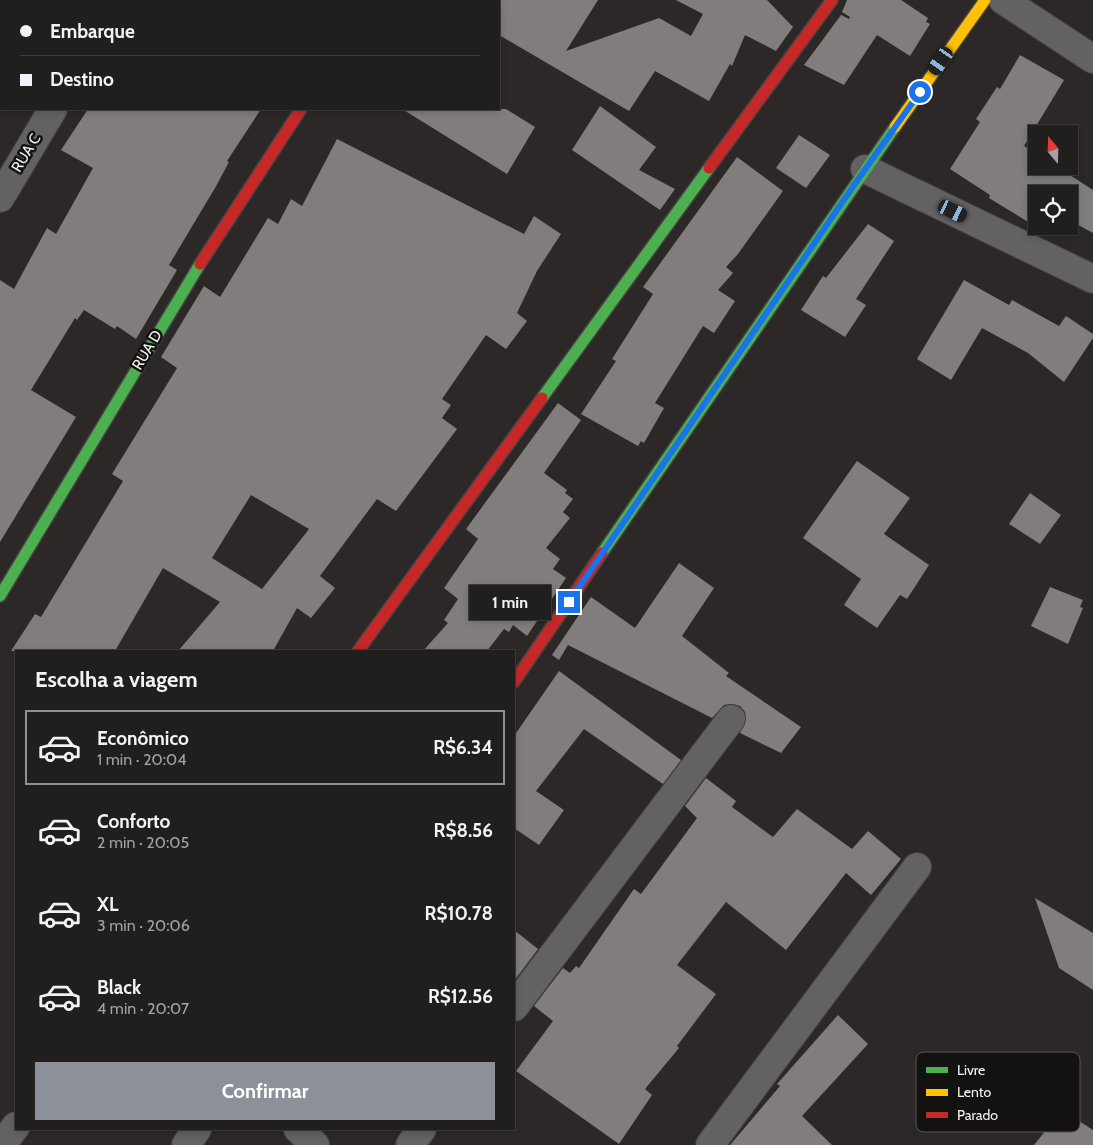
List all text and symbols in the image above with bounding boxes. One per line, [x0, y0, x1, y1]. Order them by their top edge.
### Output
text: Embarque [50, 20, 135, 43]
car [926, 44, 955, 78]
text: Destino [50, 68, 114, 91]
route start [909, 81, 931, 103]
north arrow [1028, 125, 1078, 175]
map controls [1028, 125, 1078, 235]
street label: RUA C [8, 131, 44, 175]
button: locate [1028, 185, 1078, 235]
car [936, 198, 969, 224]
street label: RUA D [128, 327, 166, 373]
callout: 1 min [469, 584, 552, 620]
route end [558, 591, 580, 613]
text: 1 min [492, 593, 528, 612]
text: Escolha a viagem [35, 666, 198, 693]
icon: car [37, 725, 82, 770]
text: Econômico [97, 727, 189, 750]
text: R$6.34 [433, 736, 493, 759]
text: 1 min · 20:04 [97, 750, 187, 769]
icon: car [37, 808, 82, 853]
text: Conforto [97, 810, 170, 833]
text: R$8.56 [434, 819, 493, 842]
text: 2 min · 20:05 [97, 833, 189, 852]
icon: car [37, 891, 82, 936]
text: XL [97, 893, 118, 916]
text: R$10.78 [424, 902, 493, 925]
text: 3 min · 20:06 [97, 916, 190, 935]
icon: car [37, 974, 82, 1019]
text: Black [97, 976, 141, 999]
text: R$12.56 [428, 985, 493, 1008]
text: 4 min · 20:07 [97, 999, 189, 1018]
legend [916, 1052, 1080, 1132]
text: Livre [957, 1061, 985, 1079]
button: Confirmar [35, 1062, 495, 1120]
text: Lento [957, 1083, 991, 1101]
text: Parado [957, 1106, 998, 1124]

